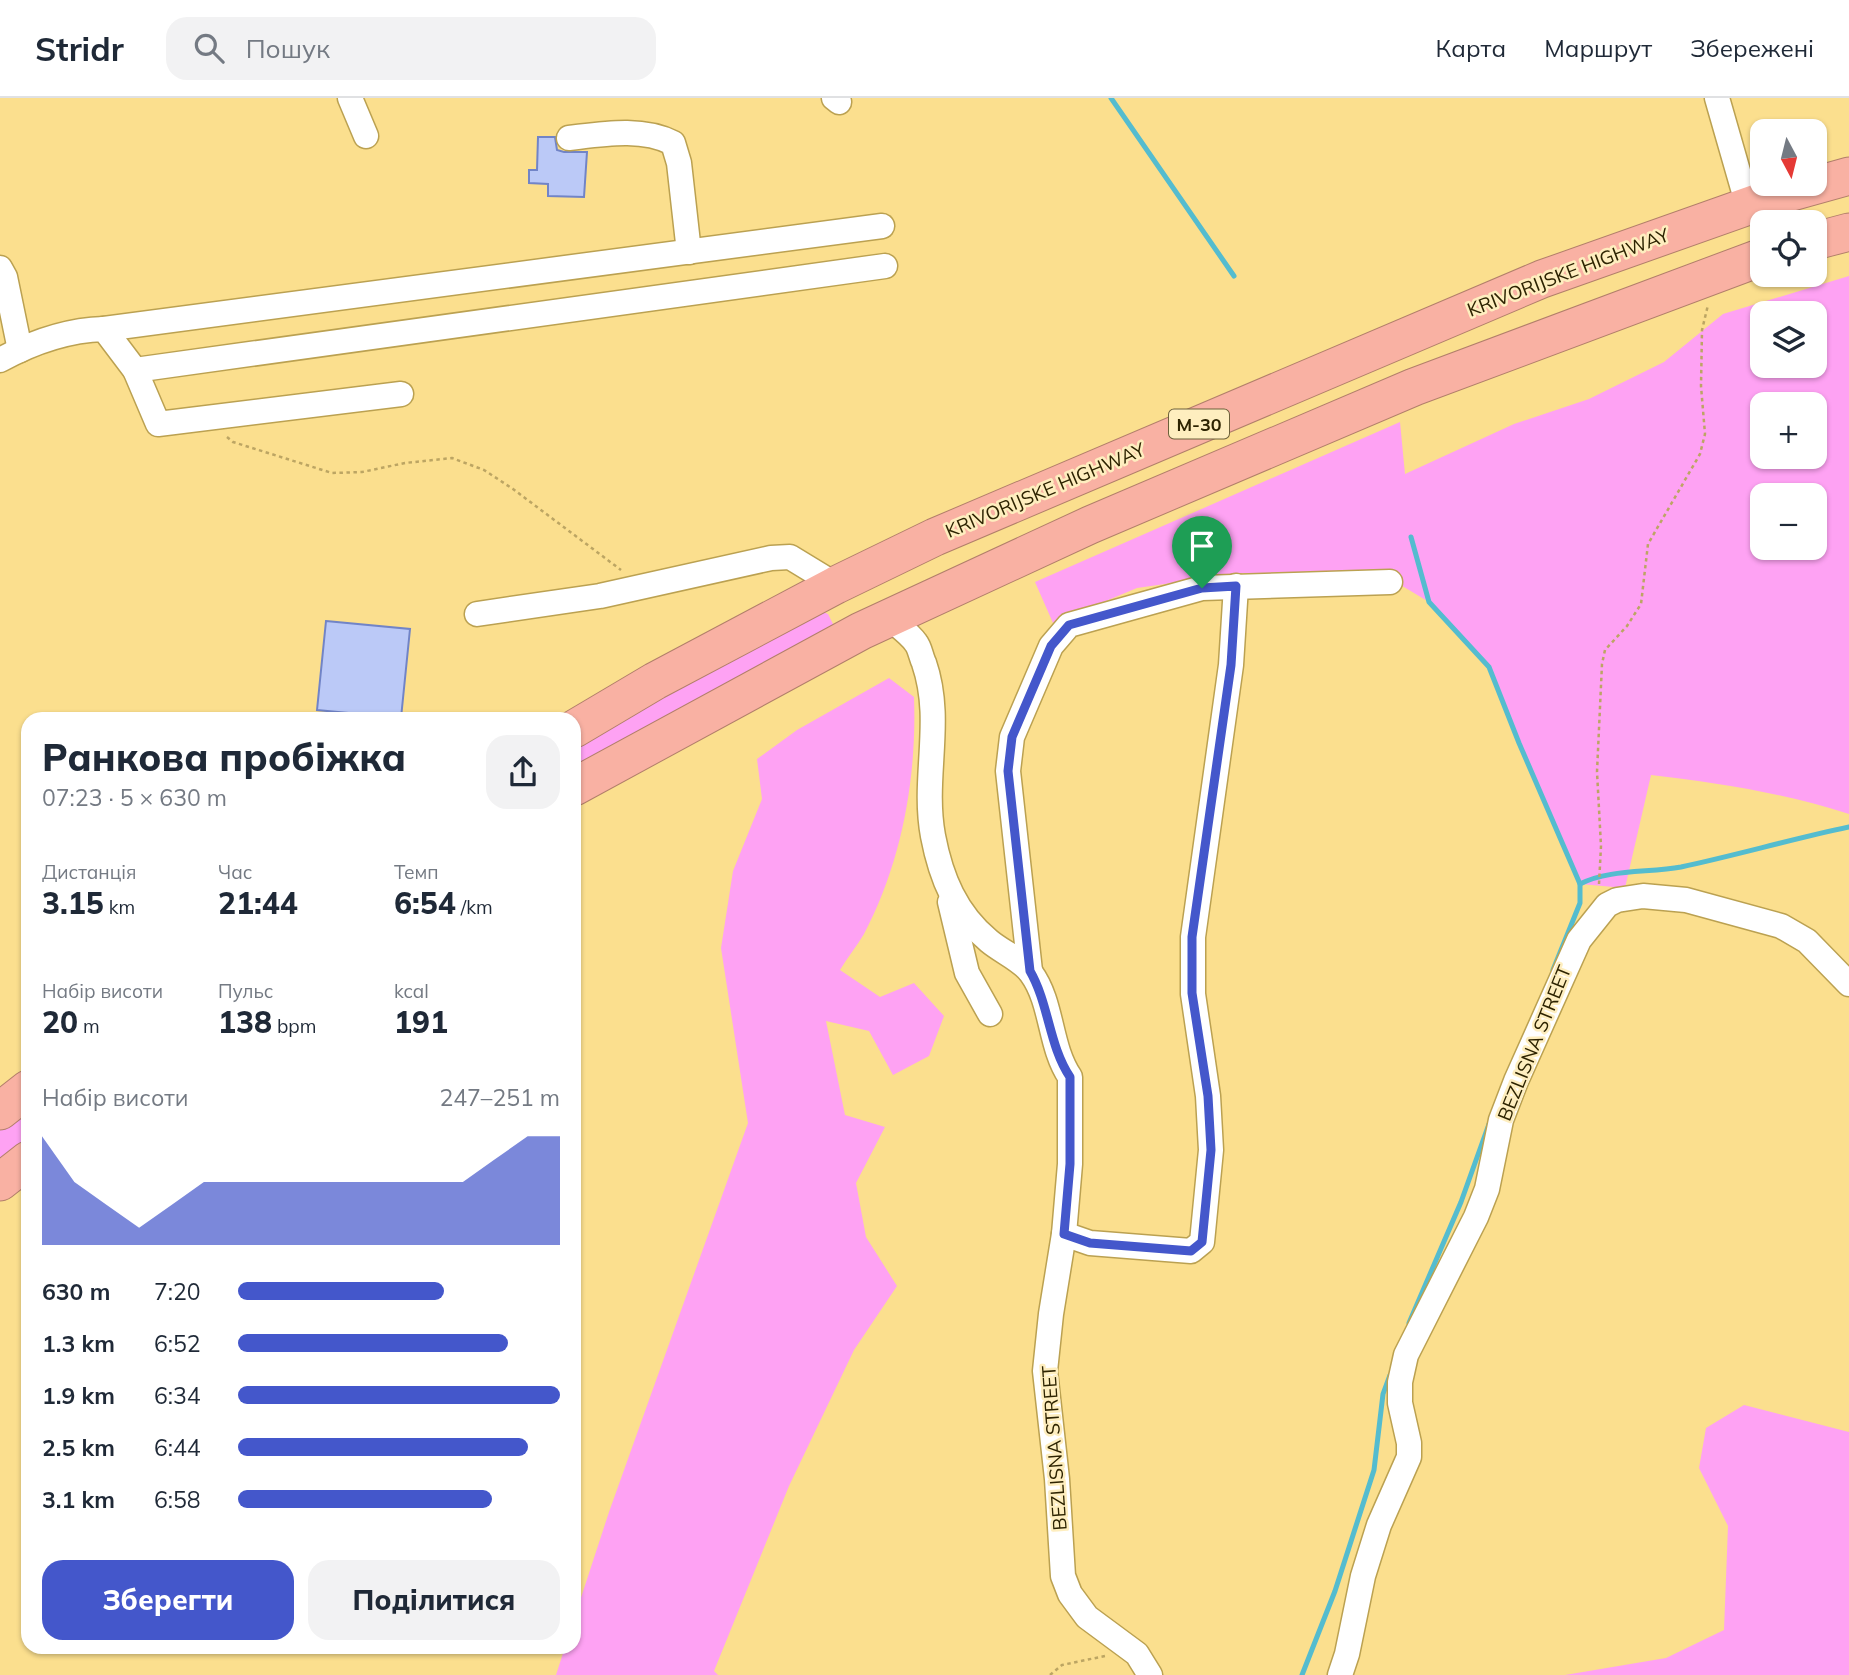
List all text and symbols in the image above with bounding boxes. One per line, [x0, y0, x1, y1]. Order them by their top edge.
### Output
search box [166, 17, 656, 80]
text: Stridr [35, 28, 124, 69]
icon: search [190, 29, 228, 67]
text: Пошук [246, 32, 330, 65]
text: Карта [1436, 33, 1506, 63]
text: Маршрут [1544, 33, 1652, 63]
text: Збережені [1690, 33, 1814, 63]
north arrow [1750, 119, 1827, 196]
map controls [1750, 119, 1827, 560]
button: locate [1750, 210, 1827, 287]
street label: KRIVORIJSKE HIGHWAY [1464, 222, 1673, 322]
button: layers [1750, 301, 1827, 378]
button: + [1750, 392, 1827, 469]
road number: М-30 [1169, 410, 1229, 438]
street label: KRIVORIJSKE HIGHWAY [942, 437, 1149, 543]
button: − [1750, 483, 1827, 560]
pin [1172, 516, 1232, 588]
icon: arrive [1183, 527, 1221, 565]
text: Ранкова пробіжка [42, 733, 406, 781]
button: share [486, 735, 560, 809]
text: 07:23 · 5 × 630 m [42, 783, 227, 812]
text: Дистанція [42, 860, 137, 884]
text: Час [218, 860, 252, 884]
text: Темп [394, 860, 439, 884]
text: 3.15 [42, 884, 104, 922]
text: 21:44 [218, 884, 298, 922]
text: 6:54 [394, 884, 456, 922]
text: km [104, 895, 135, 919]
text: /km [456, 895, 493, 919]
street label: BEZLISNA STREET [1492, 961, 1576, 1124]
text: Набір висоти [42, 979, 163, 1003]
text: Пульс [218, 979, 273, 1003]
text: kcal [394, 979, 429, 1003]
text: 20 [42, 1003, 78, 1041]
text: 138 [218, 1003, 272, 1041]
text: 191 [394, 1003, 448, 1041]
text: m [78, 1014, 100, 1038]
text: bpm [272, 1014, 316, 1038]
text: Набір висоти [42, 1083, 188, 1112]
text: 247–251 m [439, 1083, 560, 1112]
text: 630 m [42, 1277, 110, 1306]
text: 7:20 [154, 1277, 201, 1306]
text: 1.3 km [42, 1329, 115, 1358]
text: 6:52 [154, 1329, 201, 1358]
street label: BEZLISNA STREET [1036, 1364, 1072, 1531]
text: 1.9 km [42, 1381, 115, 1410]
text: 6:34 [154, 1381, 201, 1410]
text: 2.5 km [42, 1433, 115, 1462]
text: 6:44 [154, 1433, 201, 1462]
text: 3.1 km [42, 1485, 115, 1514]
text: 6:58 [154, 1485, 201, 1514]
button: Зберегти [42, 1560, 294, 1640]
button: Поділитися [308, 1560, 560, 1640]

